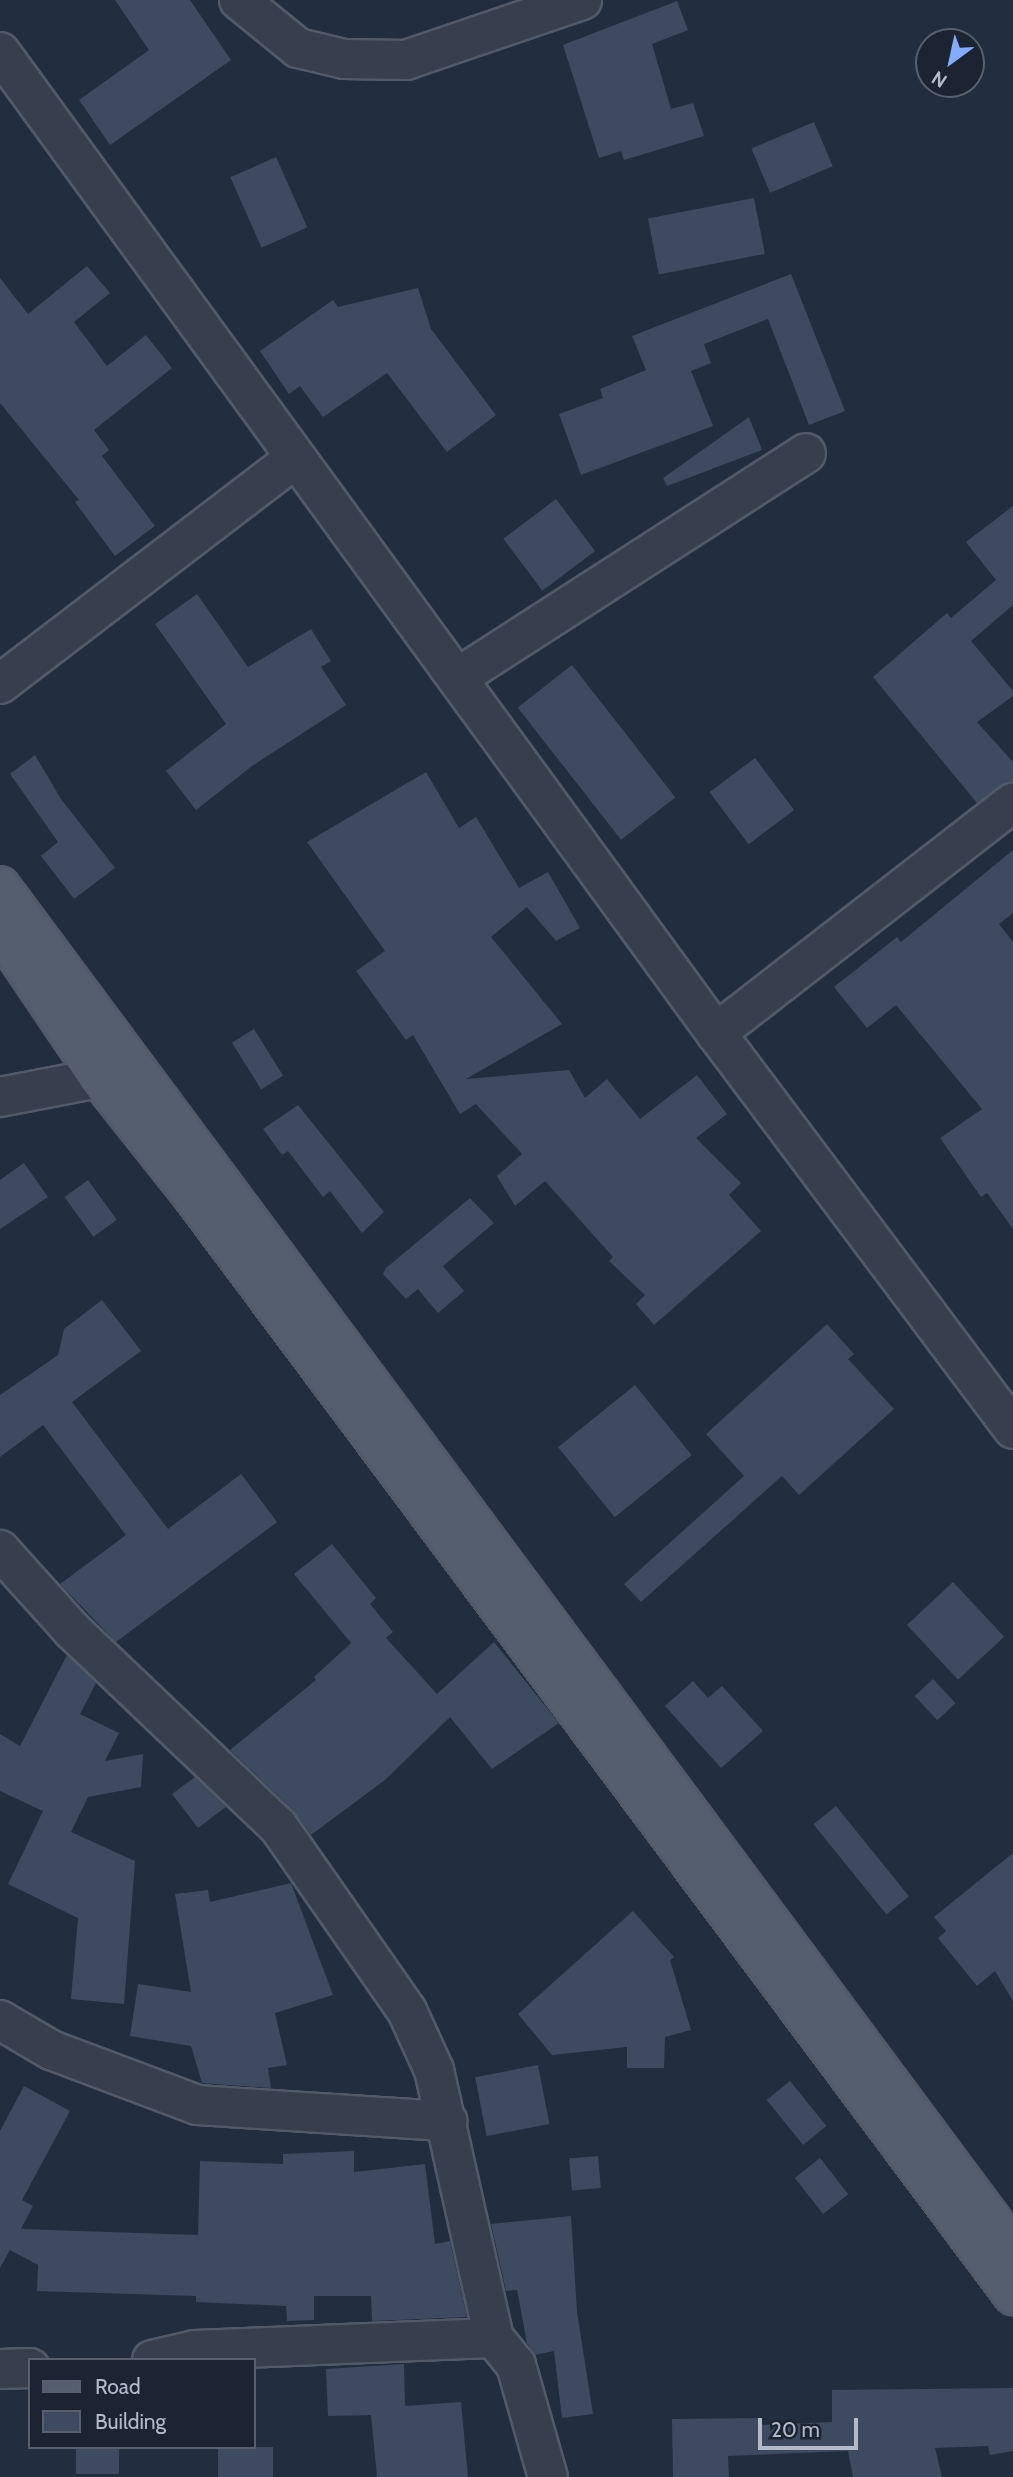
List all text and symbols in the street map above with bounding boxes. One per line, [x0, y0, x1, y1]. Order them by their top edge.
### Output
north arrow [915, 28, 985, 98]
text: N [927, 66, 951, 93]
legend [28, 2358, 256, 2449]
text: Road [95, 2374, 141, 2399]
scale bar [761, 2404, 861, 2448]
text: Building [95, 2409, 166, 2434]
text: 20 m [771, 2417, 820, 2442]

